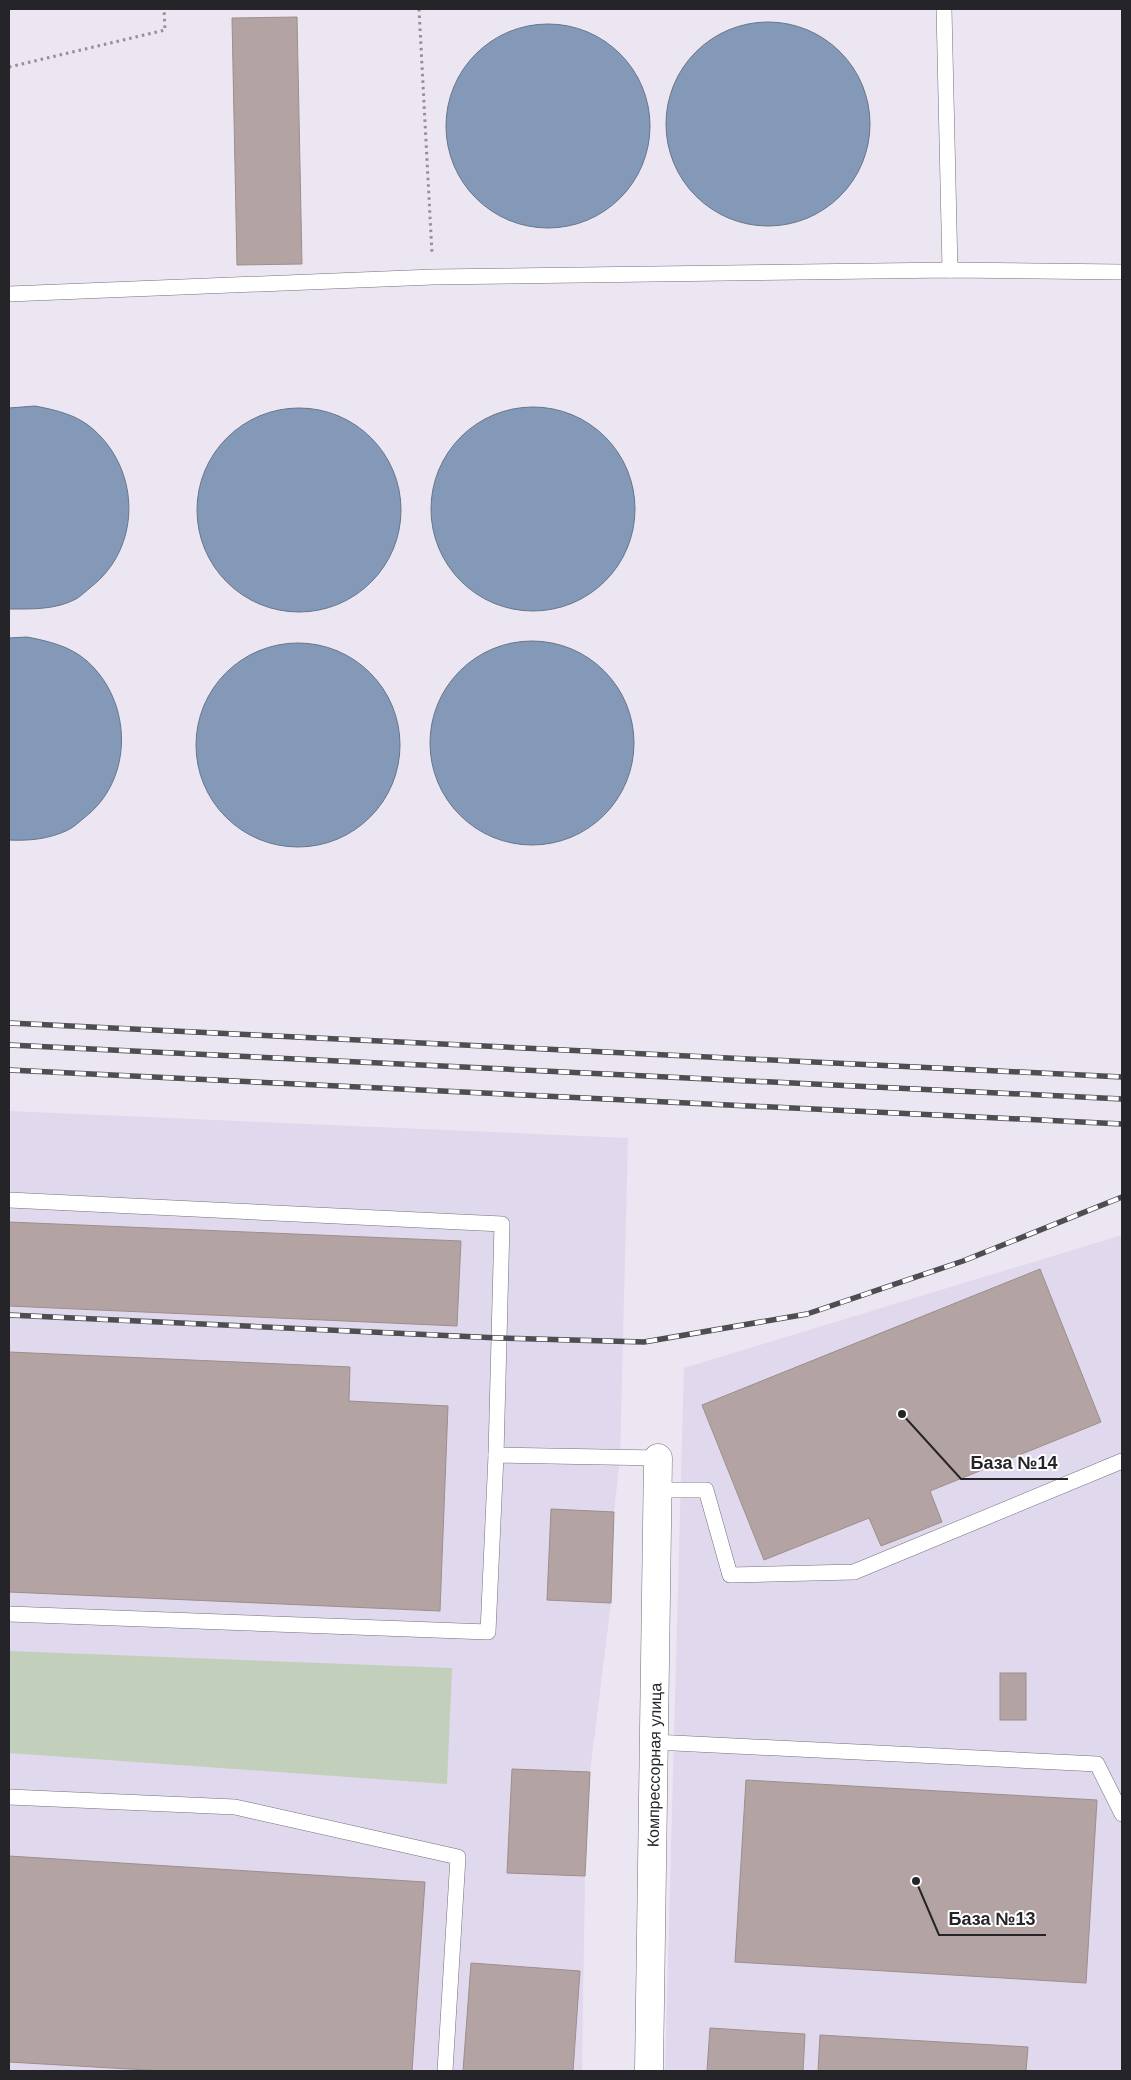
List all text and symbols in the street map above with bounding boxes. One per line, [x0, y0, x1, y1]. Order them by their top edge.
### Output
callout: База №14 [961, 1446, 1068, 1479]
text: База №14 [971, 1453, 1057, 1473]
street label: Компрессорная улица [645, 1683, 664, 1847]
callout: База №13 [939, 1902, 1046, 1935]
text: База №13 [949, 1909, 1035, 1929]

